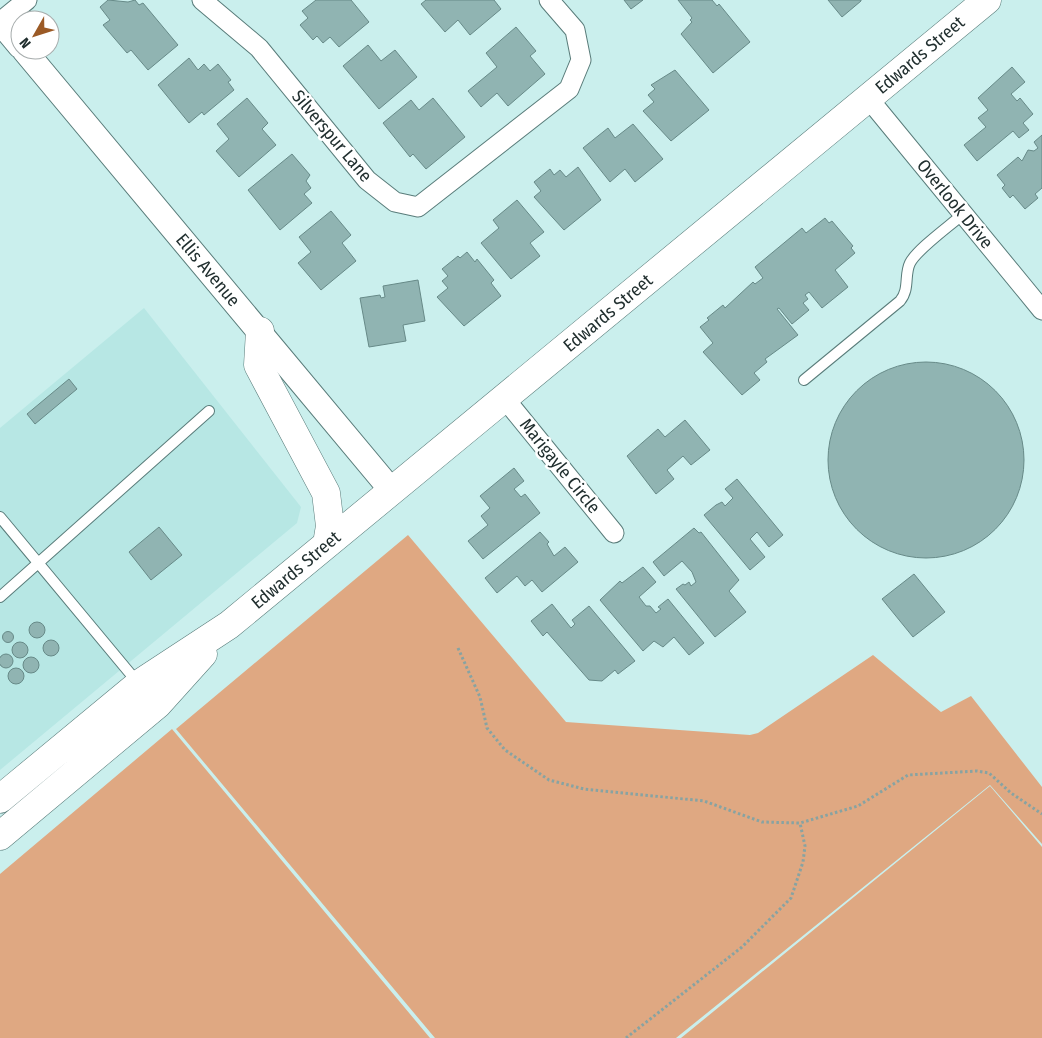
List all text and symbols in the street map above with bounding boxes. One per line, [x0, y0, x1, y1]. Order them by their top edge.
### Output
north arrow [10, 10, 60, 60]
street label: Edwards Street [871, 11, 969, 99]
text: N [16, 34, 35, 51]
street label: Silverspur Lane [287, 86, 377, 186]
street label: Overlook Drive [912, 155, 998, 253]
street label: Ellis Avenue [171, 229, 245, 311]
street label: Edwards Street [559, 269, 657, 357]
street label: Marigayle Circle [515, 414, 605, 518]
street label: Edwards Street [247, 526, 345, 614]

